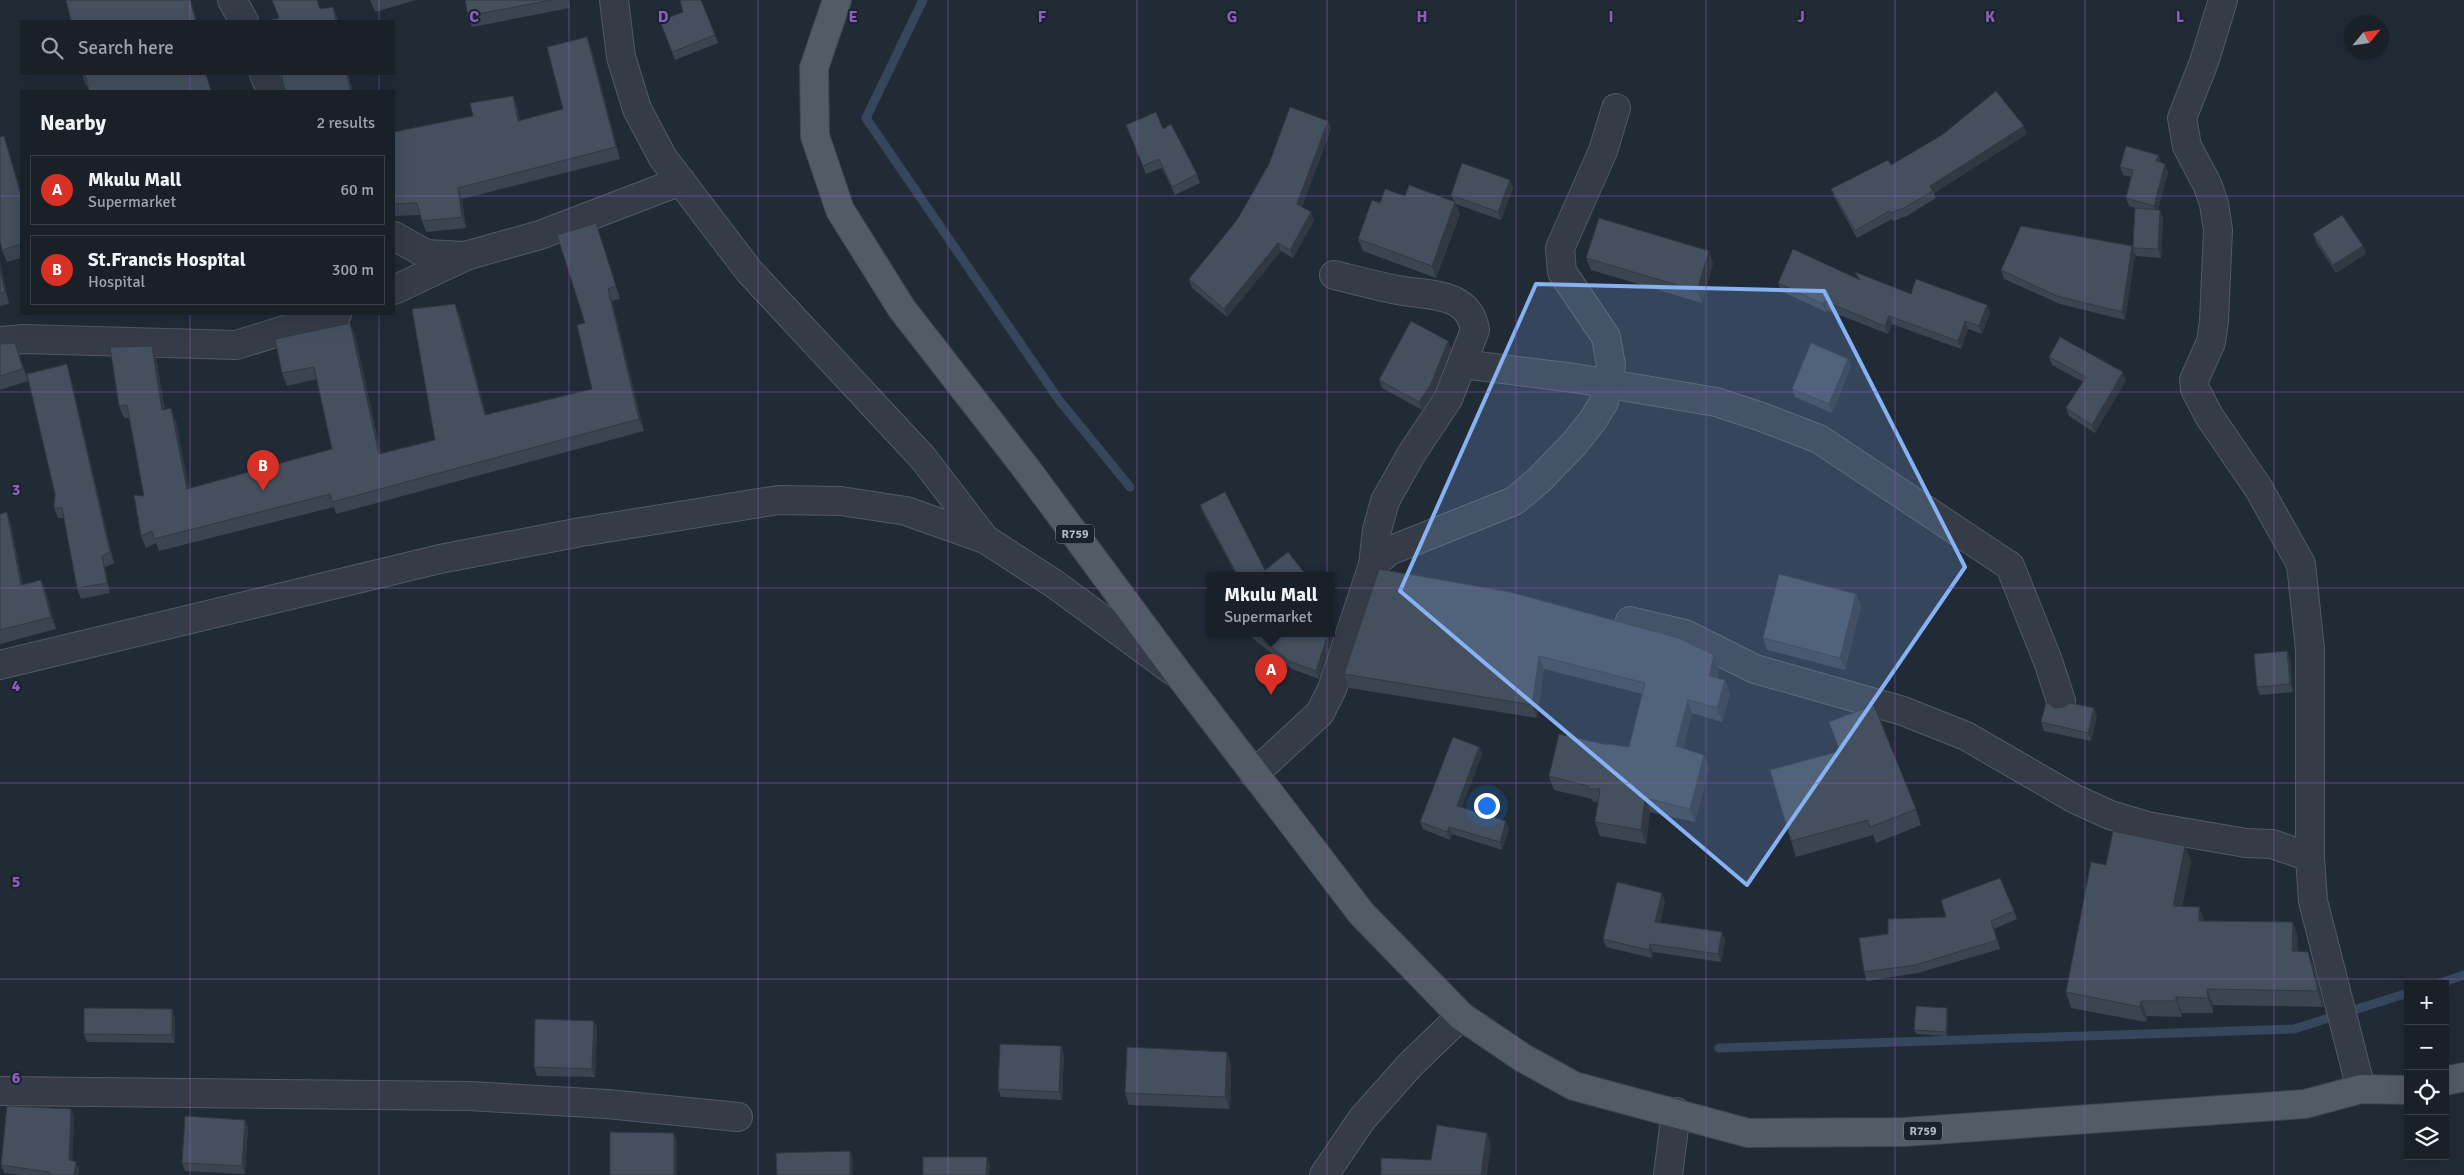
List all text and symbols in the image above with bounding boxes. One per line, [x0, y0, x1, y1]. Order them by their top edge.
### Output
text: C [469, 7, 479, 27]
text: D [658, 7, 669, 27]
text: E [848, 7, 858, 27]
text: F [1038, 7, 1047, 27]
text: G [1227, 7, 1237, 27]
text: H [1417, 7, 1427, 27]
text: I [1608, 7, 1614, 27]
text: J [1797, 7, 1805, 27]
text: K [1985, 7, 1995, 27]
text: L [2176, 7, 2185, 27]
north arrow [2344, 15, 2389, 60]
search box [20, 20, 395, 75]
icon: search [38, 34, 66, 62]
text: Search here [78, 36, 174, 60]
text: Nearby [40, 110, 106, 136]
text: 2 results [316, 113, 375, 133]
text: Mkulu Mall [88, 168, 182, 192]
text: A [52, 180, 62, 200]
text: 60 m [340, 180, 374, 200]
text: Supermarket [88, 192, 176, 212]
text: St.Francis Hospital [88, 248, 246, 272]
text: B [52, 260, 62, 280]
text: 300 m [332, 260, 374, 280]
text: Hospital [88, 272, 145, 292]
pin: B [247, 450, 279, 491]
text: 3 [12, 480, 20, 500]
road number: R759 [1056, 524, 1094, 544]
popup [1207, 572, 1335, 637]
text: Mkulu Mall [1224, 583, 1318, 607]
text: Supermarket [1224, 607, 1312, 627]
pin: A [1255, 654, 1287, 695]
text: 4 [12, 676, 21, 696]
your location [1474, 793, 1500, 819]
text: 5 [12, 872, 20, 892]
map controls [2404, 980, 2449, 1160]
button: + [2404, 980, 2449, 1025]
button: − [2404, 1025, 2449, 1070]
text: 6 [12, 1068, 21, 1088]
button: locate [2404, 1070, 2449, 1115]
button: layers [2404, 1115, 2449, 1160]
road number: R759 [1904, 1122, 1942, 1140]

